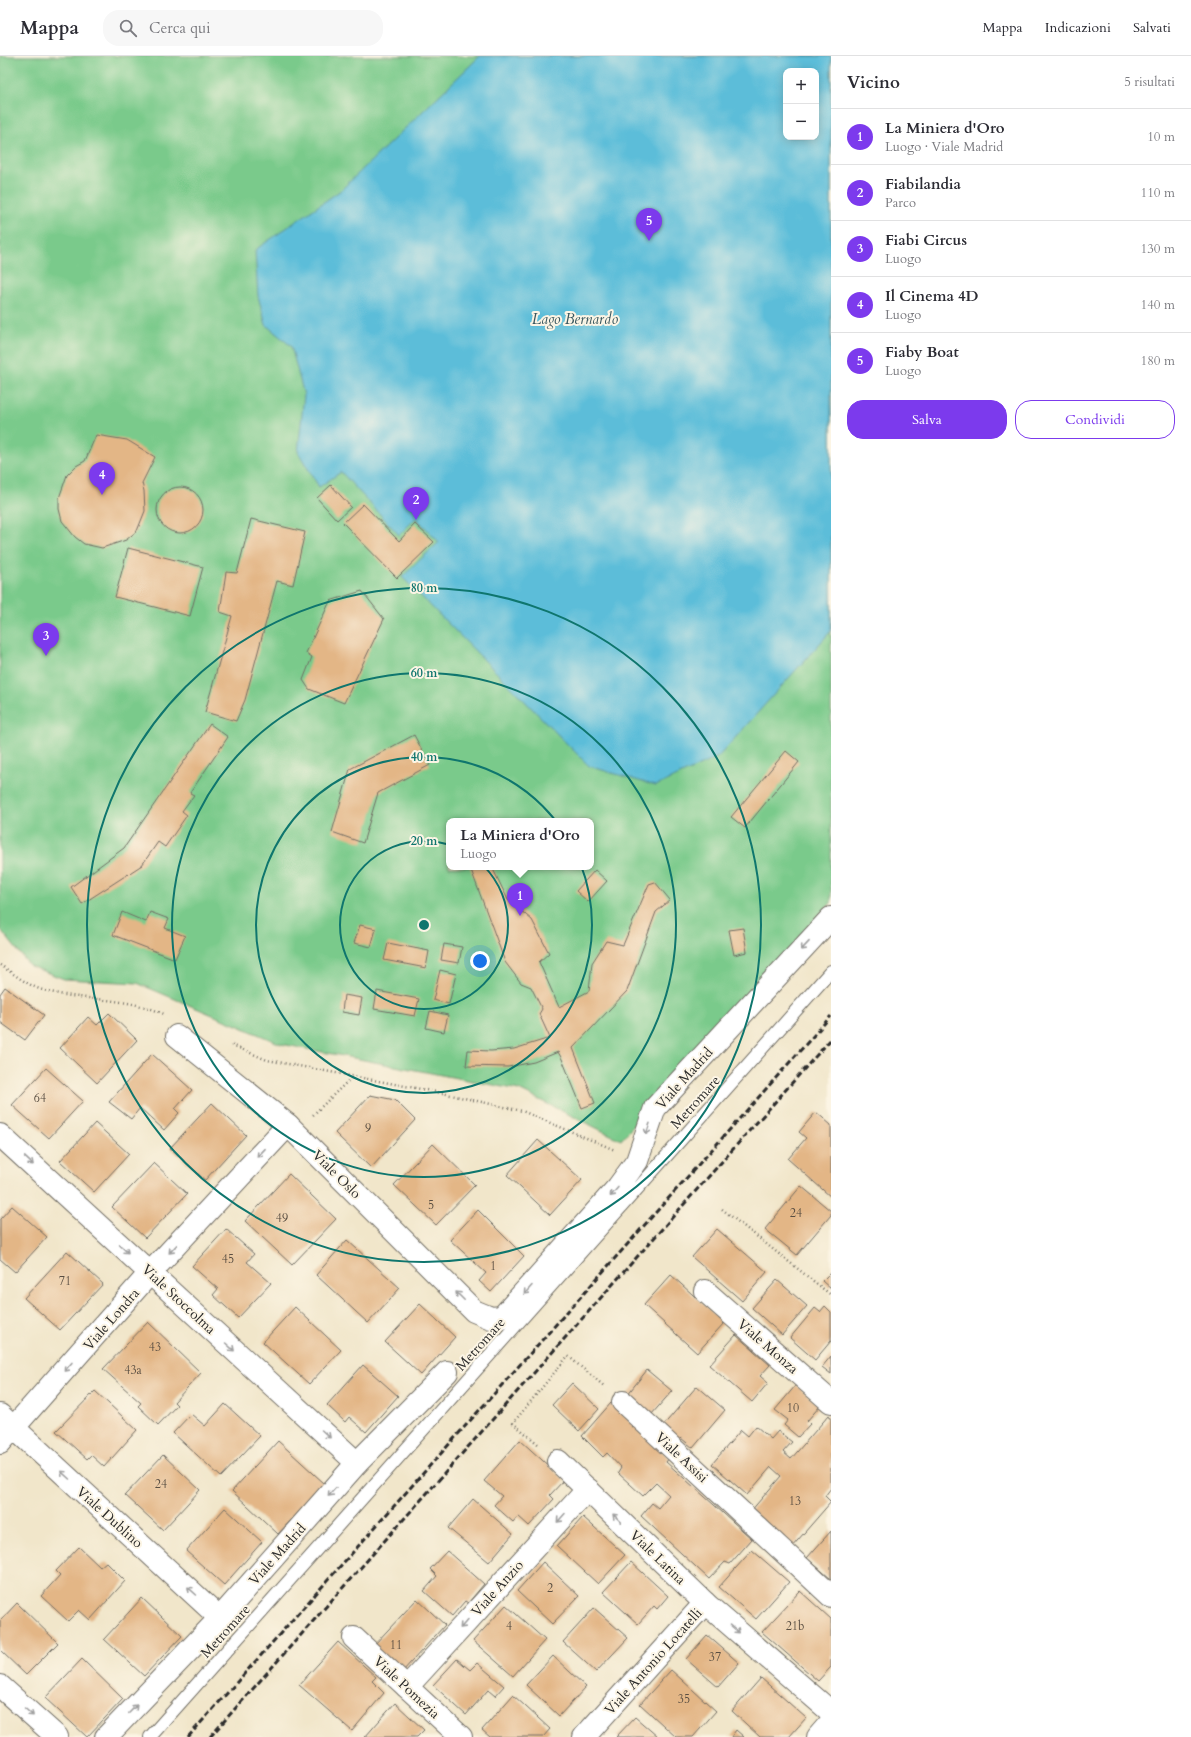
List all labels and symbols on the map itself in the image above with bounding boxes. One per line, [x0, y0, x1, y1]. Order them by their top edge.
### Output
pin: 5 [636, 208, 662, 241]
water label: Lago Bernardo [532, 309, 618, 329]
pin: 4 [89, 462, 115, 495]
pin: 2 [403, 487, 429, 520]
text: 80 m [411, 580, 438, 596]
pin: 3 [33, 623, 59, 656]
text: 60 m [411, 665, 438, 681]
text: 40 m [411, 749, 438, 765]
text: 20 m [411, 833, 438, 849]
pin: 1 [507, 883, 533, 916]
centre of rings [417, 918, 431, 932]
one-way arrow [800, 941, 809, 952]
your location [470, 951, 490, 971]
street label: Viale Madrid [652, 1043, 718, 1113]
street label: Metromare [666, 1071, 725, 1133]
house number: 64 [34, 1090, 46, 1106]
house number: 9 [365, 1120, 371, 1136]
one-way arrow [643, 1122, 651, 1134]
street label: Viale Oslo [308, 1146, 366, 1203]
one-way arrow [257, 1148, 266, 1158]
one-way arrow [24, 1157, 34, 1166]
one-way arrow [610, 1187, 619, 1197]
house number: 5 [428, 1197, 434, 1213]
house number: 24 [790, 1205, 802, 1221]
house number: 49 [276, 1210, 288, 1226]
one-way arrow [168, 1244, 178, 1254]
one-way arrow [119, 1245, 129, 1254]
house number: 45 [222, 1251, 234, 1267]
house number: 1 [490, 1258, 496, 1274]
street label: Viale Stoccolma [138, 1260, 220, 1339]
house number: 71 [59, 1273, 71, 1289]
street label: Viale Londra [79, 1284, 144, 1354]
one-way arrow [524, 1284, 533, 1294]
one-way arrow [455, 1291, 465, 1301]
street label: Metromare [451, 1313, 510, 1375]
street label: Viale Monza [733, 1315, 802, 1378]
house number: 43 [149, 1339, 161, 1355]
one-way arrow [225, 1342, 236, 1351]
one-way arrow [64, 1362, 73, 1372]
house number: 43a [124, 1362, 143, 1378]
house number: 10 [787, 1400, 799, 1416]
street label: Viale Assisi [651, 1428, 712, 1487]
one-way arrow [321, 1430, 331, 1439]
one-way arrow [60, 1471, 70, 1480]
house number: 24 [155, 1476, 167, 1492]
street label: Viale Dublino [72, 1482, 147, 1553]
one-way arrow [327, 1487, 336, 1497]
house number: 13 [789, 1493, 801, 1509]
one-way arrow [557, 1513, 566, 1523]
one-way arrow [612, 1513, 622, 1522]
street label: Viale Madrid [245, 1519, 311, 1589]
street label: Viale Latina [626, 1526, 690, 1589]
street label: Viale Anzio [467, 1556, 528, 1621]
house number: 2 [547, 1580, 553, 1596]
one-way arrow [187, 1587, 197, 1596]
street label: Metromare [196, 1600, 255, 1662]
street label: Viale Antonio Locatelli [600, 1604, 706, 1719]
house number: 4 [506, 1618, 512, 1634]
house number: 21b [786, 1618, 804, 1634]
one-way arrow [460, 1619, 469, 1630]
one-way arrow [730, 1624, 740, 1633]
house number: 11 [390, 1637, 402, 1653]
house number: 37 [709, 1649, 721, 1665]
street label: Viale Pomezia [369, 1652, 444, 1723]
house number: 35 [678, 1691, 690, 1707]
one-way arrow [128, 1704, 138, 1714]
one-way arrow [23, 1707, 34, 1716]

